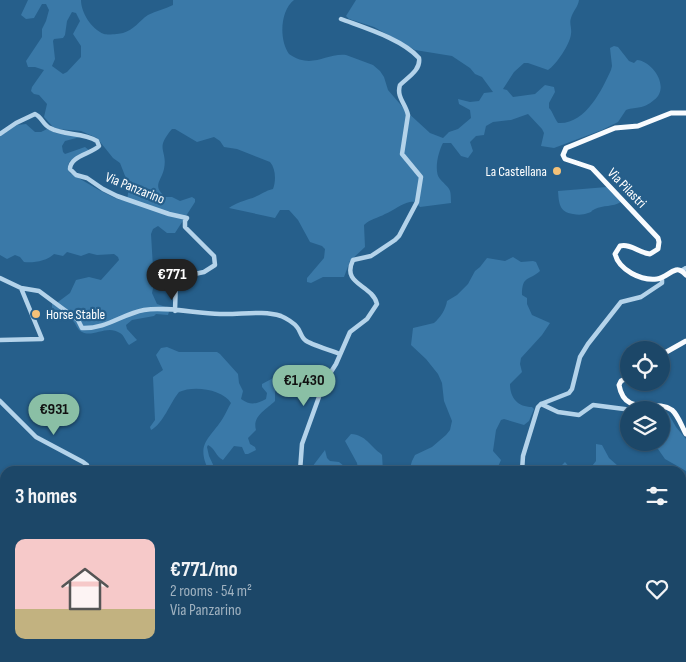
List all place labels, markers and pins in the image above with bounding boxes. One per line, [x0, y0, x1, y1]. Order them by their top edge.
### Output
place label: La Castellana [485, 163, 547, 180]
marker: La Castellana [551, 165, 563, 177]
pin: €771 [142, 258, 202, 301]
place label: Horse Stable [46, 306, 105, 323]
marker: Horse Stable [30, 308, 42, 320]
pin: €1,430 [263, 364, 345, 407]
pin: €931 [24, 394, 84, 436]

